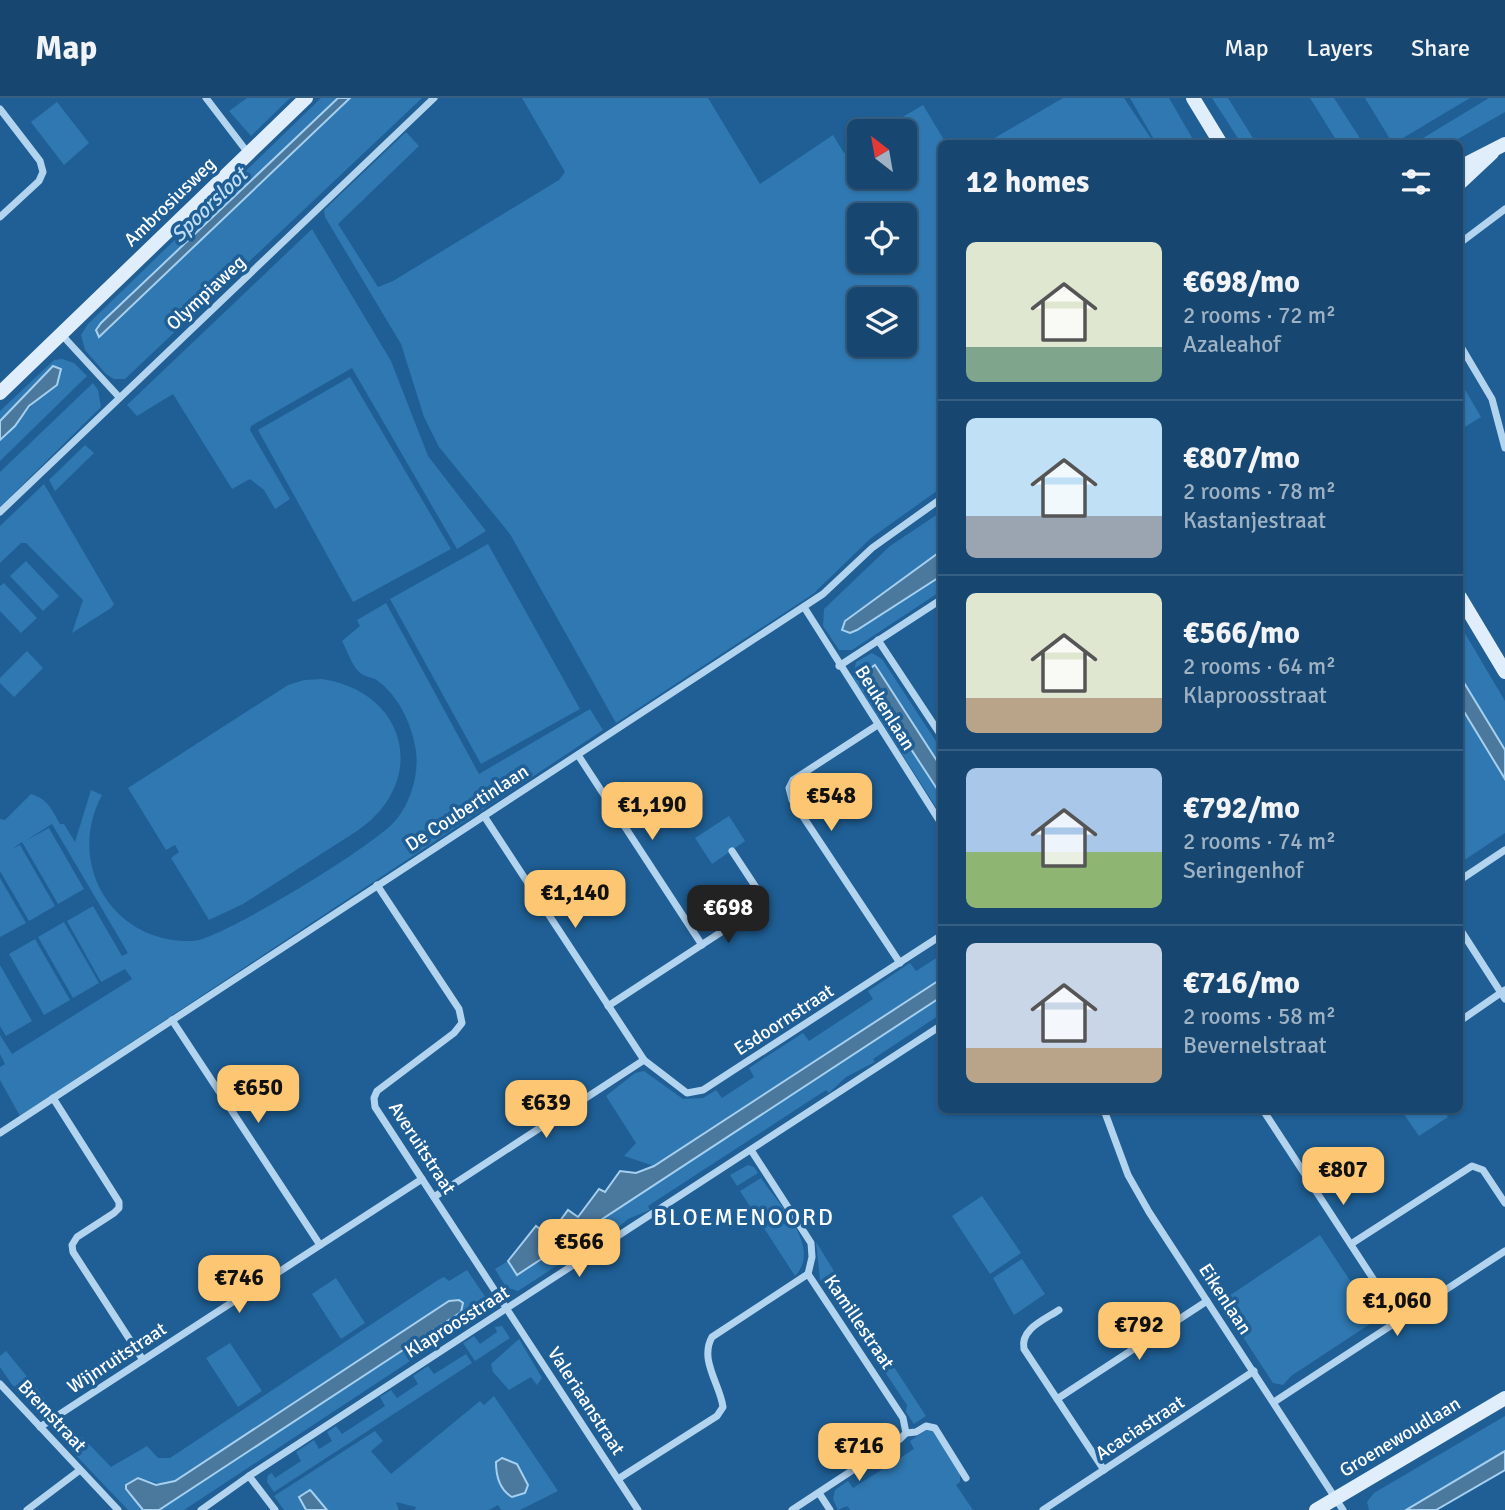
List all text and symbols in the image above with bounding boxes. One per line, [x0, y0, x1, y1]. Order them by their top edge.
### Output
text: Map [35, 28, 97, 69]
text: Map [1224, 33, 1269, 63]
text: Layers [1307, 33, 1373, 63]
text: Share [1411, 33, 1470, 63]
north arrow [847, 119, 917, 189]
map controls [847, 119, 917, 357]
street label: Ambrosiusweg [119, 152, 221, 252]
water label: Spoorsloot [165, 160, 255, 248]
icon: filters [1397, 163, 1435, 201]
text: 12 homes [966, 164, 1089, 201]
button: locate [847, 203, 917, 273]
street label: Olympiaweg [161, 250, 251, 336]
text: €698/mo [1183, 264, 1300, 301]
icon: home [1022, 270, 1106, 354]
button: layers [847, 287, 917, 357]
text: 2 rooms · 72 m² [1183, 301, 1336, 330]
text: Azaleahof [1183, 330, 1281, 359]
text: €807/mo [1183, 440, 1300, 477]
icon: home [1022, 446, 1106, 530]
text: 2 rooms · 78 m² [1183, 477, 1336, 506]
text: Kastanjestraat [1183, 506, 1326, 535]
text: €566/mo [1183, 615, 1300, 652]
icon: home [1022, 621, 1106, 705]
text: 2 rooms · 64 m² [1183, 652, 1336, 681]
street label: Beukenlaan [849, 661, 921, 755]
text: Klaproosstraat [1183, 681, 1327, 710]
street label: De Coubertinlaan [401, 759, 533, 857]
pin: €548 [790, 774, 872, 833]
text: €548 [806, 781, 856, 810]
pin: €1,190 [595, 782, 709, 842]
text: €1,190 [618, 790, 686, 819]
text: €792/mo [1183, 790, 1300, 827]
icon: home [1022, 796, 1106, 880]
text: 2 rooms · 74 m² [1183, 827, 1336, 856]
text: Seringenhof [1183, 856, 1303, 885]
pin: €1,140 [518, 870, 632, 930]
text: €1,140 [541, 878, 609, 907]
pin: €698 [687, 886, 769, 945]
text: €698 [703, 893, 753, 922]
text: €716/mo [1183, 965, 1300, 1002]
icon: home [1022, 971, 1106, 1055]
street label: Esdoornstraat [730, 979, 839, 1061]
text: 2 rooms · 58 m² [1183, 1002, 1336, 1031]
text: Bevernelstraat [1183, 1031, 1327, 1060]
pin: €650 [217, 1066, 299, 1125]
text: €650 [233, 1073, 283, 1102]
pin: €639 [505, 1080, 587, 1140]
text: €639 [521, 1088, 571, 1117]
street label: Averuitstraat [383, 1097, 461, 1199]
pin: €807 [1302, 1148, 1384, 1207]
text: €807 [1318, 1155, 1368, 1184]
district label: BLOEMENOORD [653, 1203, 835, 1232]
pin: €566 [538, 1220, 620, 1279]
text: €566 [554, 1227, 604, 1256]
pin: €746 [198, 1256, 280, 1315]
street label: Eikenlaan [1193, 1259, 1257, 1339]
text: €746 [214, 1263, 264, 1292]
street label: Kamillestraat [819, 1270, 900, 1374]
pin: €1,060 [1340, 1278, 1454, 1338]
street label: Klaproosstraat [400, 1280, 514, 1364]
text: €1,060 [1363, 1286, 1431, 1315]
pin: €792 [1098, 1302, 1180, 1362]
text: €792 [1114, 1310, 1164, 1339]
street label: Wijnruitstraat [63, 1317, 171, 1399]
street label: Valeriaanstraat [542, 1342, 630, 1460]
street label: Bremstraat [13, 1375, 92, 1457]
street label: Acaciastraat [1091, 1390, 1189, 1466]
street label: Groenewoudlaan [1335, 1391, 1465, 1483]
pin: €716 [818, 1424, 900, 1483]
text: €716 [834, 1431, 884, 1460]

